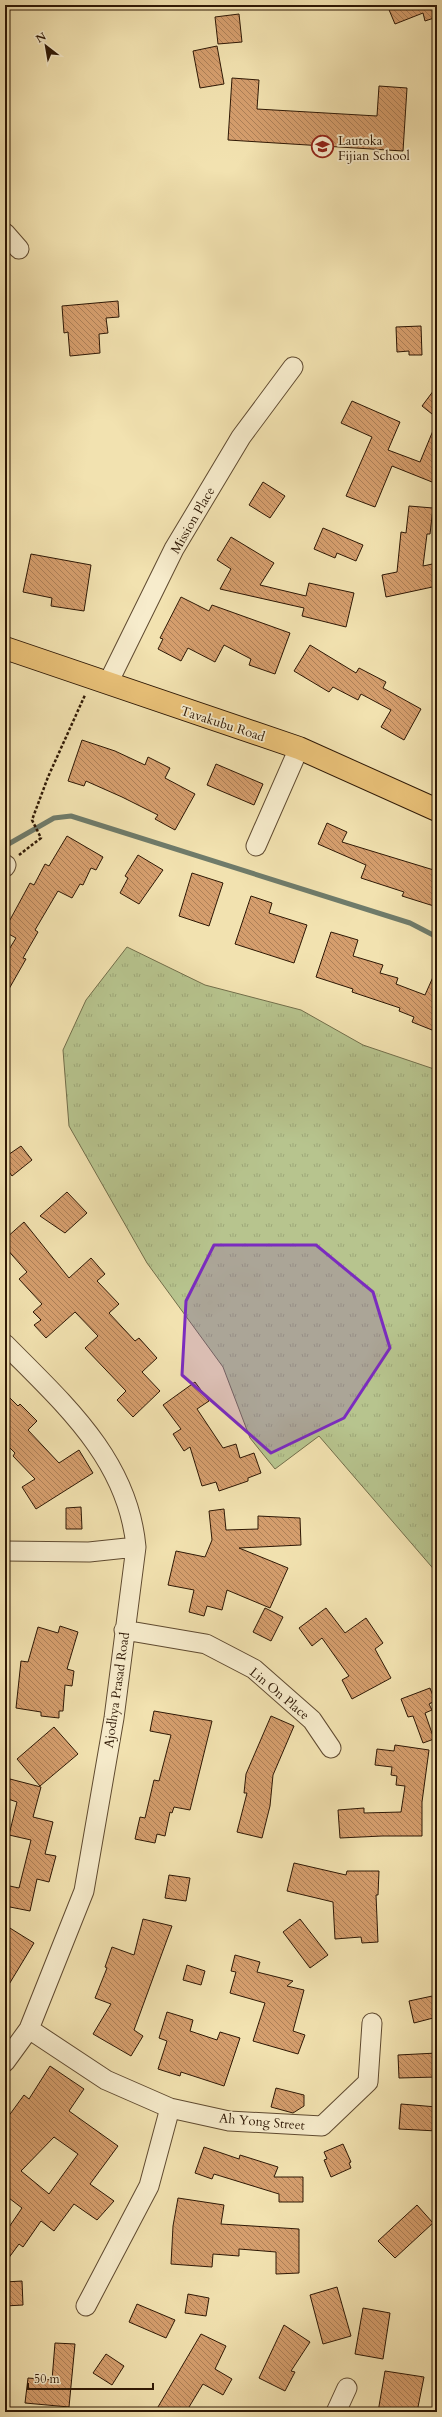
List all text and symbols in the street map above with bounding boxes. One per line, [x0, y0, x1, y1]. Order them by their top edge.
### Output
north arrow [26, 26, 66, 66]
text: N [33, 29, 49, 47]
place label: Lautoka Fijian School [338, 132, 411, 165]
school or university icon: Lautoka Fijian School [309, 134, 335, 160]
street label: Mission Place [166, 484, 219, 557]
street label: Tavakubu Road [178, 702, 267, 746]
street label: Ajodhya Prasad Road [100, 1631, 134, 1749]
street label: Lin On Place [246, 1663, 313, 1724]
street label: Ah Yong Street [218, 2109, 306, 2135]
scale bar [28, 2365, 153, 2391]
text: 50 m [34, 2371, 61, 2387]

